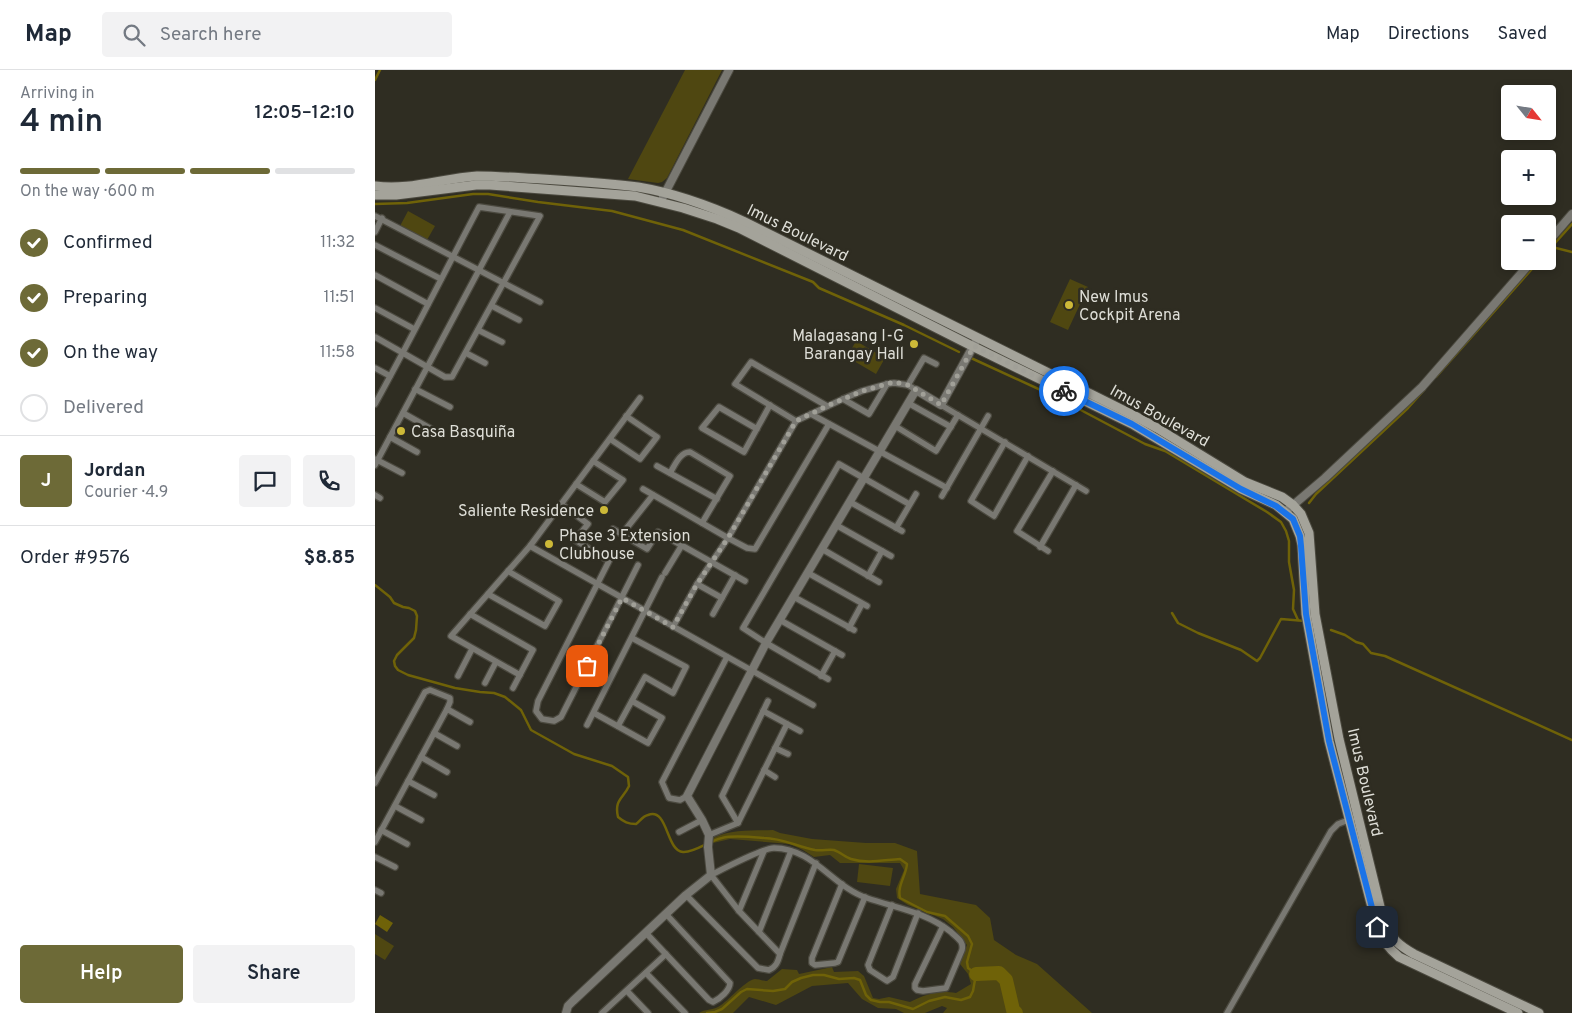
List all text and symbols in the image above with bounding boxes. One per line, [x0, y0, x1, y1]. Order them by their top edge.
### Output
search box [102, 12, 452, 57]
text: Map [25, 20, 72, 50]
icon: search [120, 21, 148, 49]
text: Search here [160, 23, 261, 47]
text: Map [1326, 23, 1360, 46]
text: Directions [1388, 23, 1470, 46]
text: Saved [1498, 23, 1547, 46]
text: Arriving in [20, 84, 95, 104]
north arrow [1501, 85, 1556, 140]
map controls [1501, 85, 1556, 270]
text: 12:05–12:10 [254, 101, 355, 125]
text: 4 min [20, 103, 103, 143]
button: + [1501, 150, 1556, 205]
text: On the way · 600 m [20, 182, 155, 202]
street label: Imus Boulevard [743, 201, 851, 267]
button: − [1501, 215, 1556, 270]
icon: check [20, 229, 48, 257]
text: Confirmed [63, 231, 153, 255]
text: 11:32 [320, 233, 355, 253]
icon: check [20, 284, 48, 312]
text: Preparing [63, 286, 147, 310]
text: 11:51 [324, 288, 355, 308]
place label: New Imus Cockpit Arena [1079, 288, 1180, 326]
marker: New Imus Cockpit Arena [1063, 299, 1075, 311]
place label: Malagasang I-G Barangay Hall [792, 327, 904, 365]
marker: Malagasang I-G Barangay Hall [908, 338, 920, 350]
icon: check [20, 339, 48, 367]
text: On the way [63, 341, 158, 365]
text: 11:58 [320, 343, 355, 363]
courier [1039, 366, 1089, 416]
icon: bike [1050, 377, 1078, 405]
street label: Imus Boulevard [1106, 381, 1212, 452]
text: Delivered [63, 396, 144, 420]
place label: Casa Basquiña [411, 423, 515, 443]
marker: Casa Basquiña [395, 425, 407, 437]
button: chat [239, 455, 291, 507]
button: phone [303, 455, 355, 507]
text: Jordan [84, 459, 146, 483]
text: J [41, 469, 51, 493]
text: Courier · 4.9 [84, 483, 168, 503]
place label: Saliente Residence [458, 502, 594, 522]
marker: Saliente Residence [598, 504, 610, 516]
place label: Phase 3 Extension Clubhouse [559, 527, 690, 565]
marker: Phase 3 Extension Clubhouse [543, 538, 555, 550]
text: Order #9576 [20, 546, 130, 570]
text: $8.85 [304, 546, 355, 570]
pin [566, 645, 608, 687]
icon: bag [573, 652, 601, 680]
street label: Imus Boulevard [1342, 726, 1386, 839]
pin [1356, 906, 1398, 948]
icon: home [1363, 913, 1391, 941]
button: Help [20, 945, 183, 1003]
button: Share [193, 945, 355, 1003]

